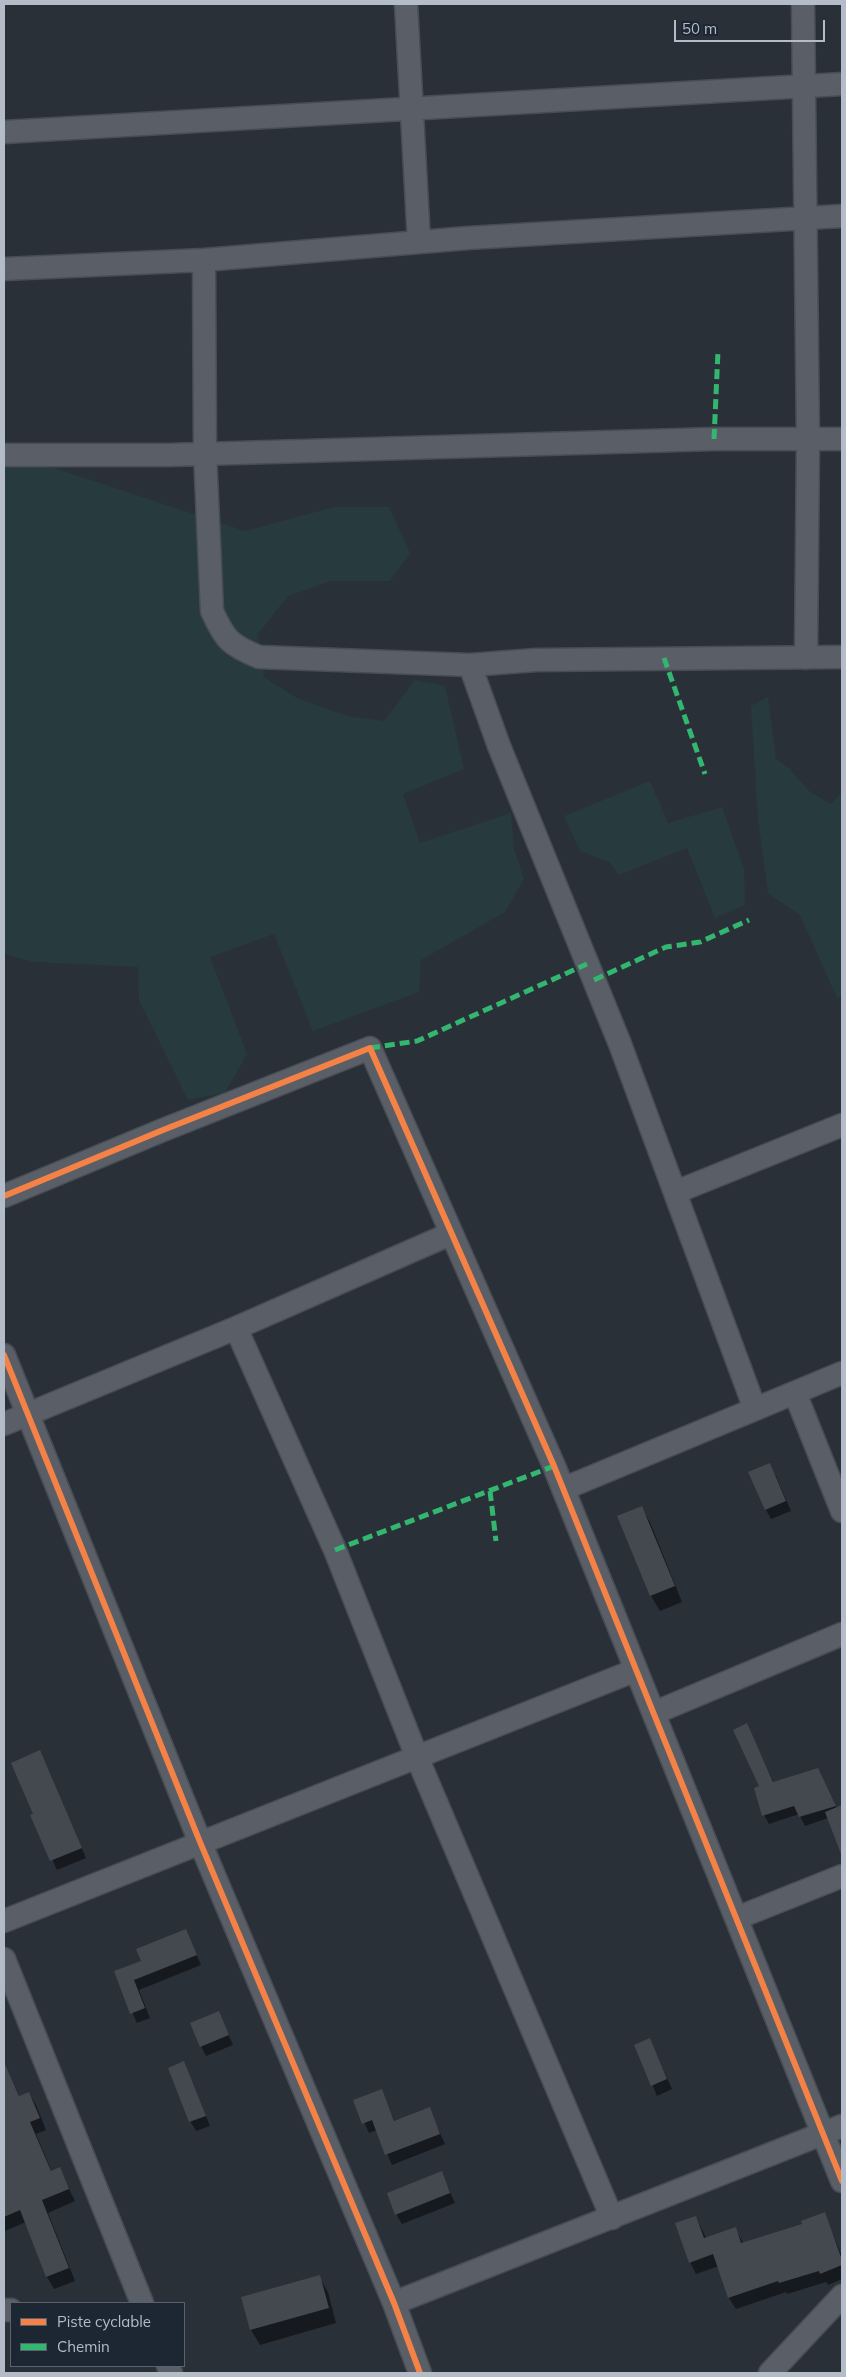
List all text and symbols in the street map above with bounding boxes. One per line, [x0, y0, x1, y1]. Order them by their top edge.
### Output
scale bar [676, 10, 827, 42]
text: 50 m [682, 19, 717, 38]
legend [10, 2302, 185, 2367]
text: Piste cyclable [57, 2312, 151, 2331]
text: Chemin [57, 2337, 110, 2356]

